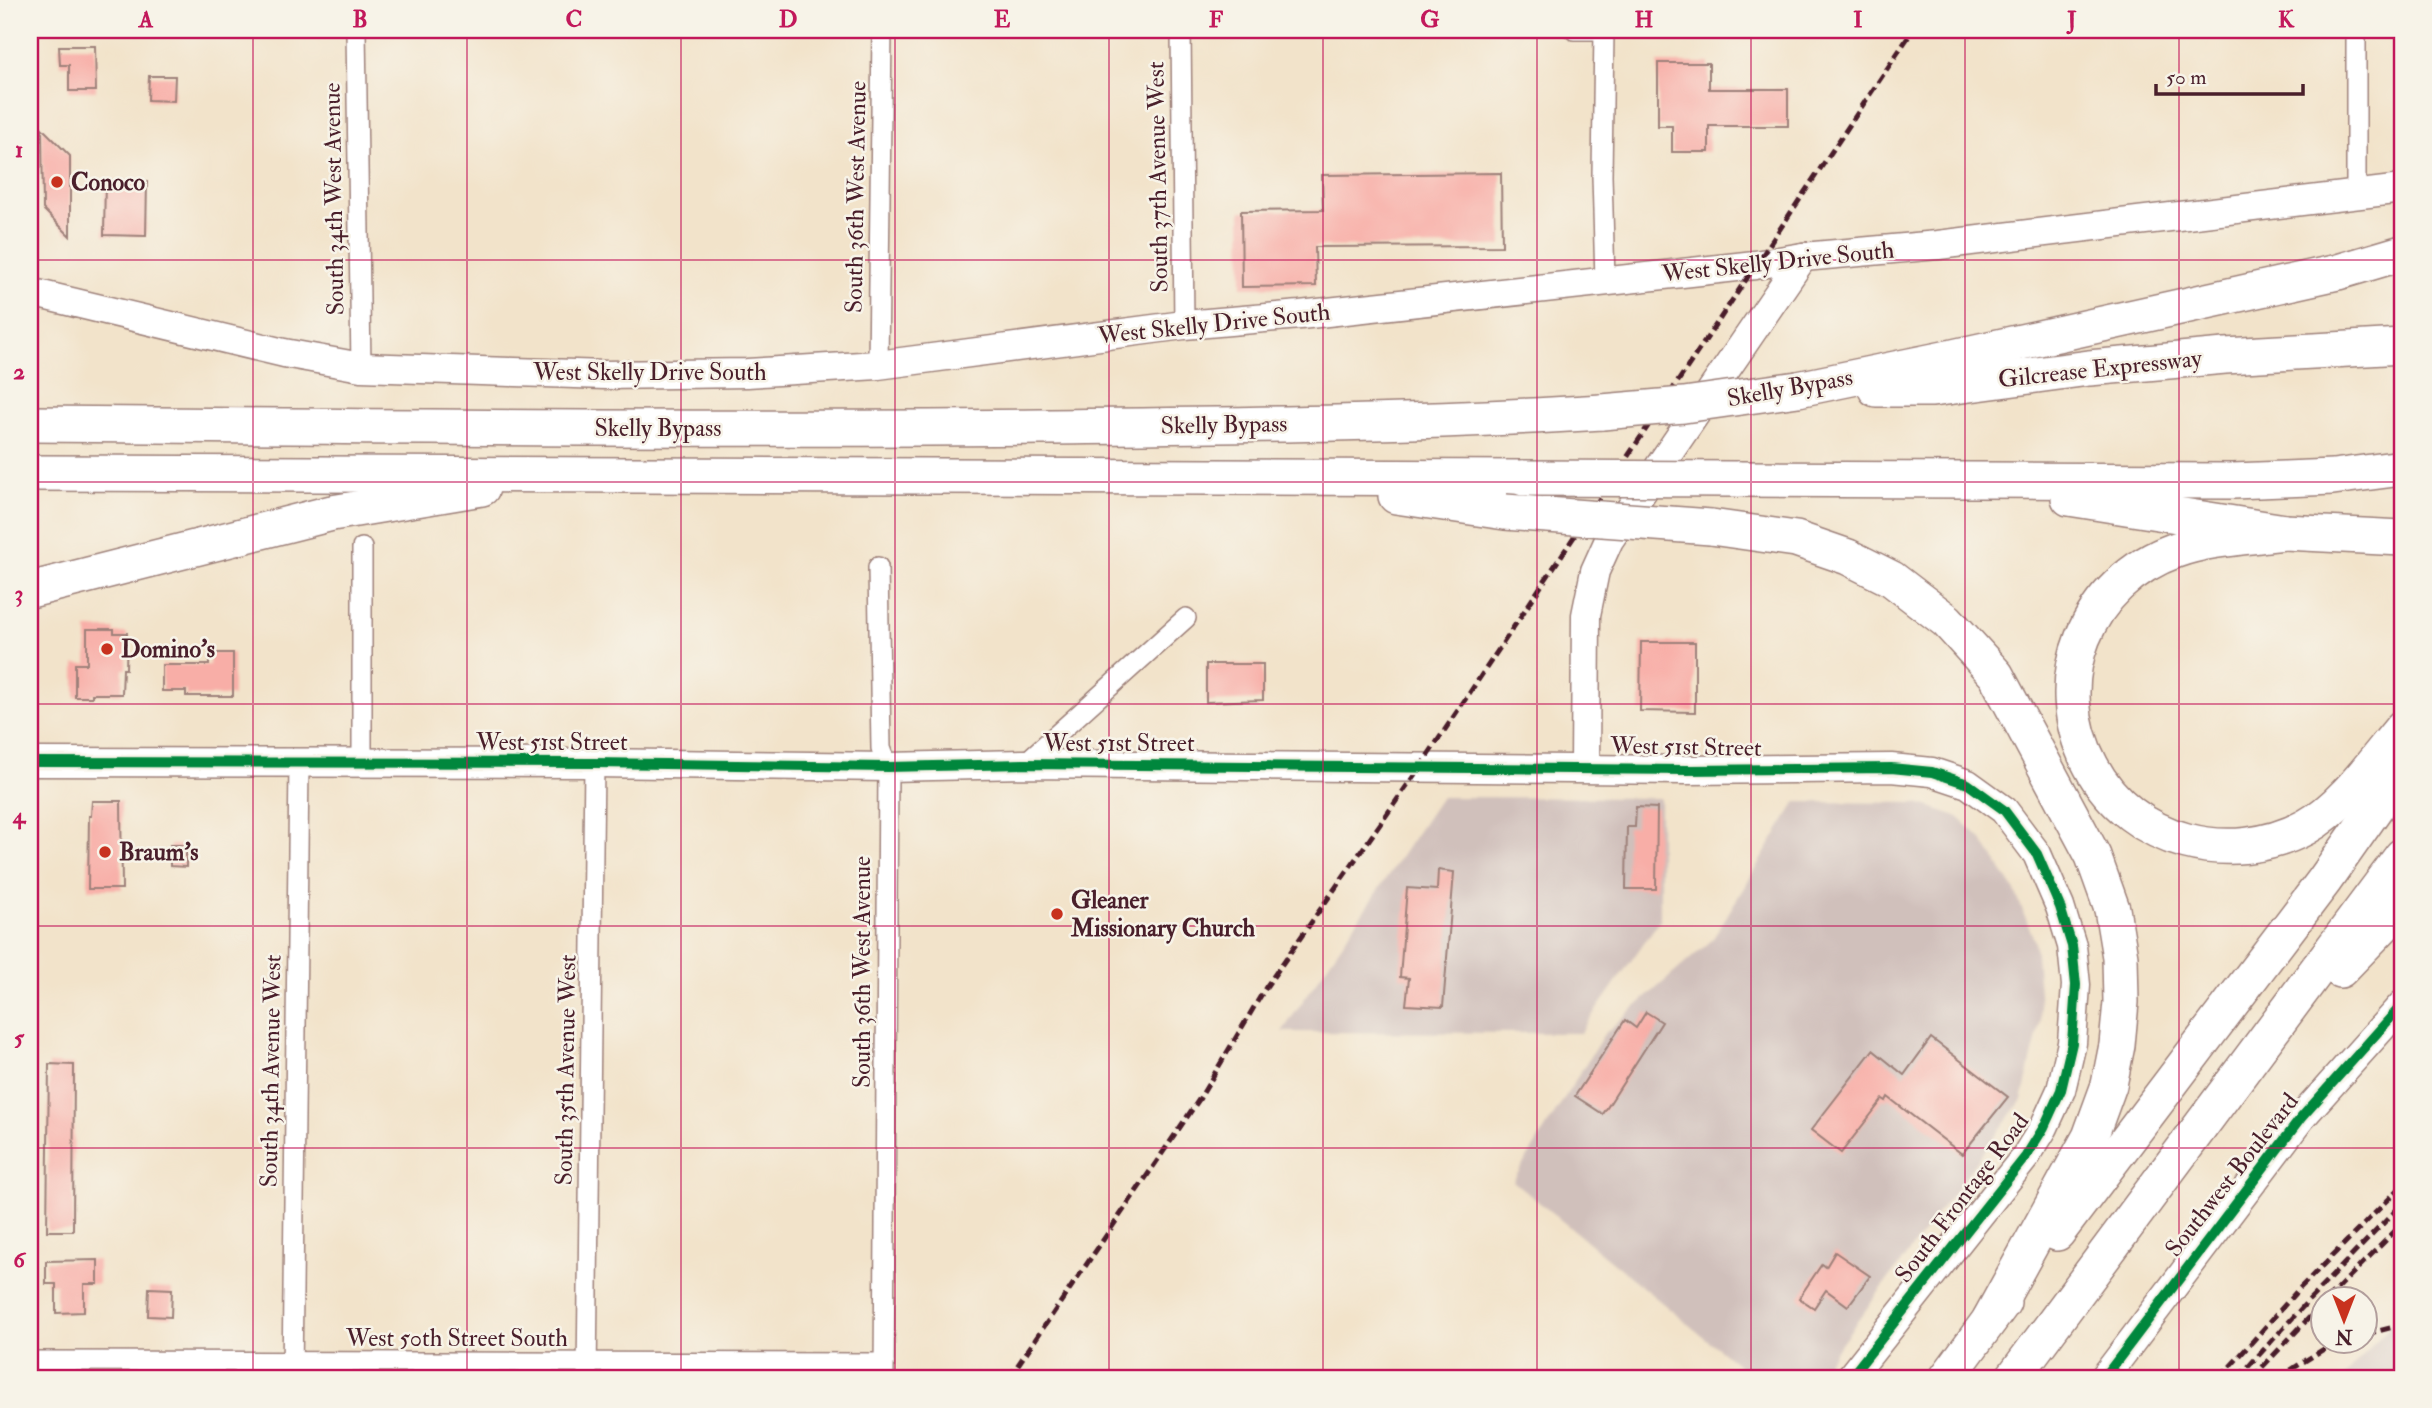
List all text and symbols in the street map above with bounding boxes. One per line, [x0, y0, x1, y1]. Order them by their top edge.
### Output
text: A [138, 5, 154, 34]
text: B [352, 5, 368, 34]
text: C [566, 5, 582, 34]
text: D [779, 5, 797, 34]
text: E [994, 5, 1011, 34]
text: F [1209, 5, 1224, 34]
text: G [1420, 5, 1440, 34]
text: H [1635, 5, 1654, 34]
text: I [1853, 5, 1863, 34]
text: J [2066, 5, 2077, 35]
text: K [2278, 5, 2295, 34]
scale bar [2156, 52, 2302, 96]
street label: South 37th Avenue West [1140, 61, 1176, 293]
text: 50 m [2166, 64, 2207, 91]
street label: South 36th West Avenue [838, 81, 874, 313]
street label: South 34th West Avenue [316, 82, 352, 316]
text: 1 [15, 135, 23, 164]
place label: Conoco [71, 167, 146, 198]
marker: Conoco [49, 174, 65, 190]
street label: West Skelly Drive South [1659, 234, 1896, 290]
street label: West Skelly Drive South [1095, 296, 1332, 352]
street label: Gilcrease Expressway [1997, 343, 2204, 395]
text: 2 [13, 357, 25, 386]
street label: West Skelly Drive South [532, 357, 767, 388]
street label: Skelly Bypass [1725, 362, 1855, 414]
street label: Skelly Bypass [1160, 408, 1288, 442]
street label: Skelly Bypass [595, 413, 721, 444]
text: 3 [15, 579, 23, 608]
place label: Domino's [121, 634, 215, 665]
marker: Domino's [99, 641, 115, 657]
street label: West 51st Street [475, 727, 628, 758]
street label: West 51st Street [1042, 728, 1195, 759]
street label: West 51st Street [1609, 730, 1762, 764]
text: 4 [12, 801, 27, 830]
place label: Braum's [119, 837, 198, 868]
marker: Braum's [97, 844, 113, 860]
street label: South 36th West Avenue [847, 856, 878, 1088]
place label: Gleaner Missionary Church [1070, 885, 1256, 944]
marker: Gleaner Missionary Church [1049, 906, 1065, 922]
street label: South 34th Avenue West [253, 954, 289, 1188]
street label: South 35th Avenue West [548, 954, 584, 1186]
text: 5 [14, 1023, 25, 1052]
street label: Southwest Boulevard [2158, 1087, 2306, 1263]
street label: South Frontage Road [1888, 1107, 2036, 1289]
text: 6 [13, 1245, 27, 1274]
north arrow [2310, 1286, 2380, 1356]
street label: West 50th Street South [345, 1323, 568, 1354]
text: N [2335, 1324, 2354, 1348]

